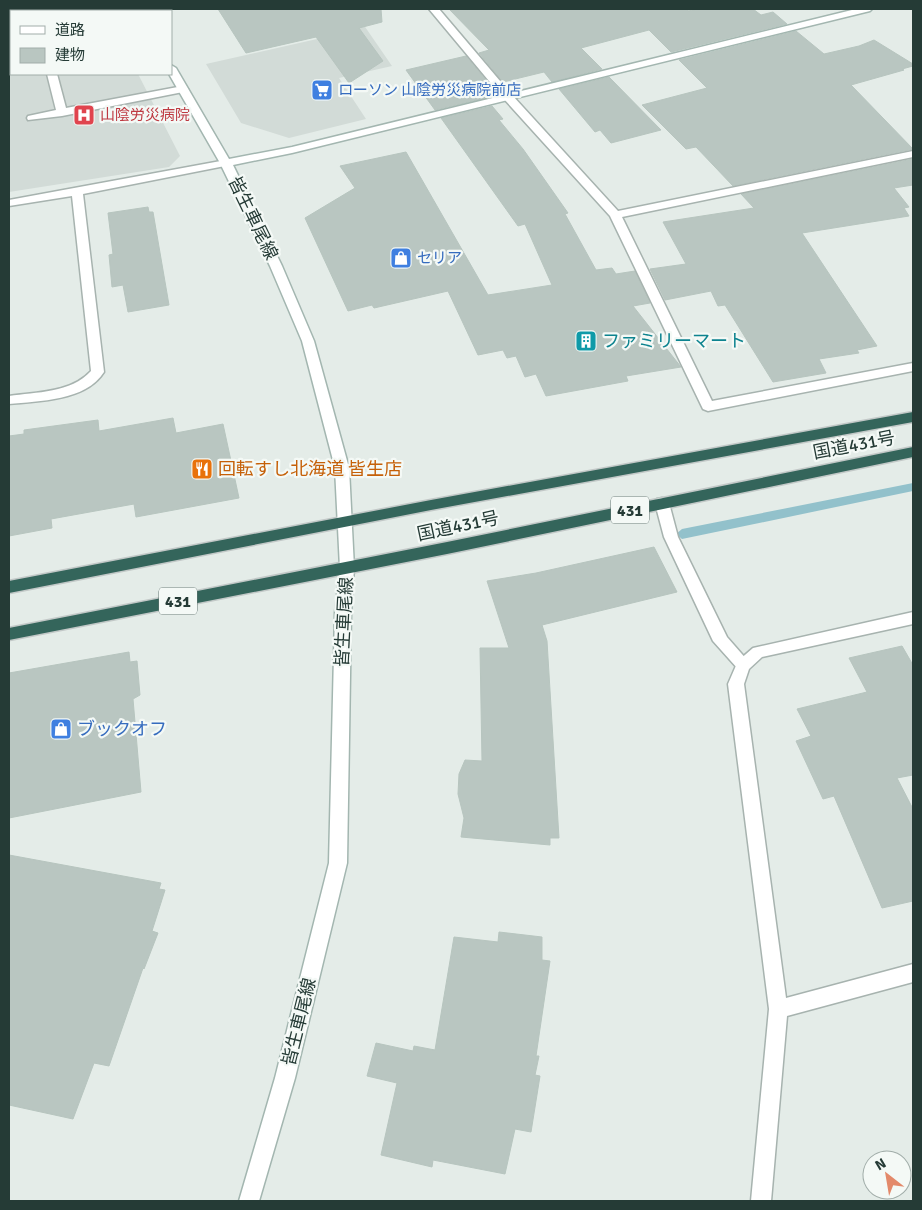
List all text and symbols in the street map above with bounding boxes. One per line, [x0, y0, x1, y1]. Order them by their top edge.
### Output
legend [10, 10, 172, 75]
text: 道路 [55, 21, 85, 39]
text: 建物 [55, 46, 85, 64]
supermarket icon: ローソン 山陰労災病院前店 [310, 78, 334, 102]
place label: ローソン 山陰労災病院前店 [338, 81, 521, 99]
hospital icon: 山陰労災病院 [72, 103, 96, 127]
place label: 山陰労災病院 [100, 106, 190, 124]
street label: 皆生車尾線 [223, 173, 283, 263]
shop icon: セリア [389, 246, 413, 270]
place label: セリア [417, 249, 462, 267]
building icon: ファミリーマート [574, 329, 598, 353]
place label: ファミリーマート [602, 330, 746, 352]
street label: 国道431号 [811, 426, 897, 464]
restaurant icon: 回転すし北海道 皆生店 [190, 457, 214, 481]
place label: 回転すし北海道 皆生店 [218, 458, 402, 480]
road number: 431 [611, 496, 649, 524]
street label: 国道431号 [415, 507, 501, 545]
street label: 皆生車尾線 [331, 576, 357, 668]
road number: 431 [159, 588, 197, 614]
shop icon: ブックオフ [49, 717, 73, 741]
place label: ブックオフ [77, 718, 167, 740]
street label: 皆生車尾線 [277, 976, 321, 1068]
north arrow [862, 1150, 912, 1200]
text: N [872, 1154, 889, 1174]

